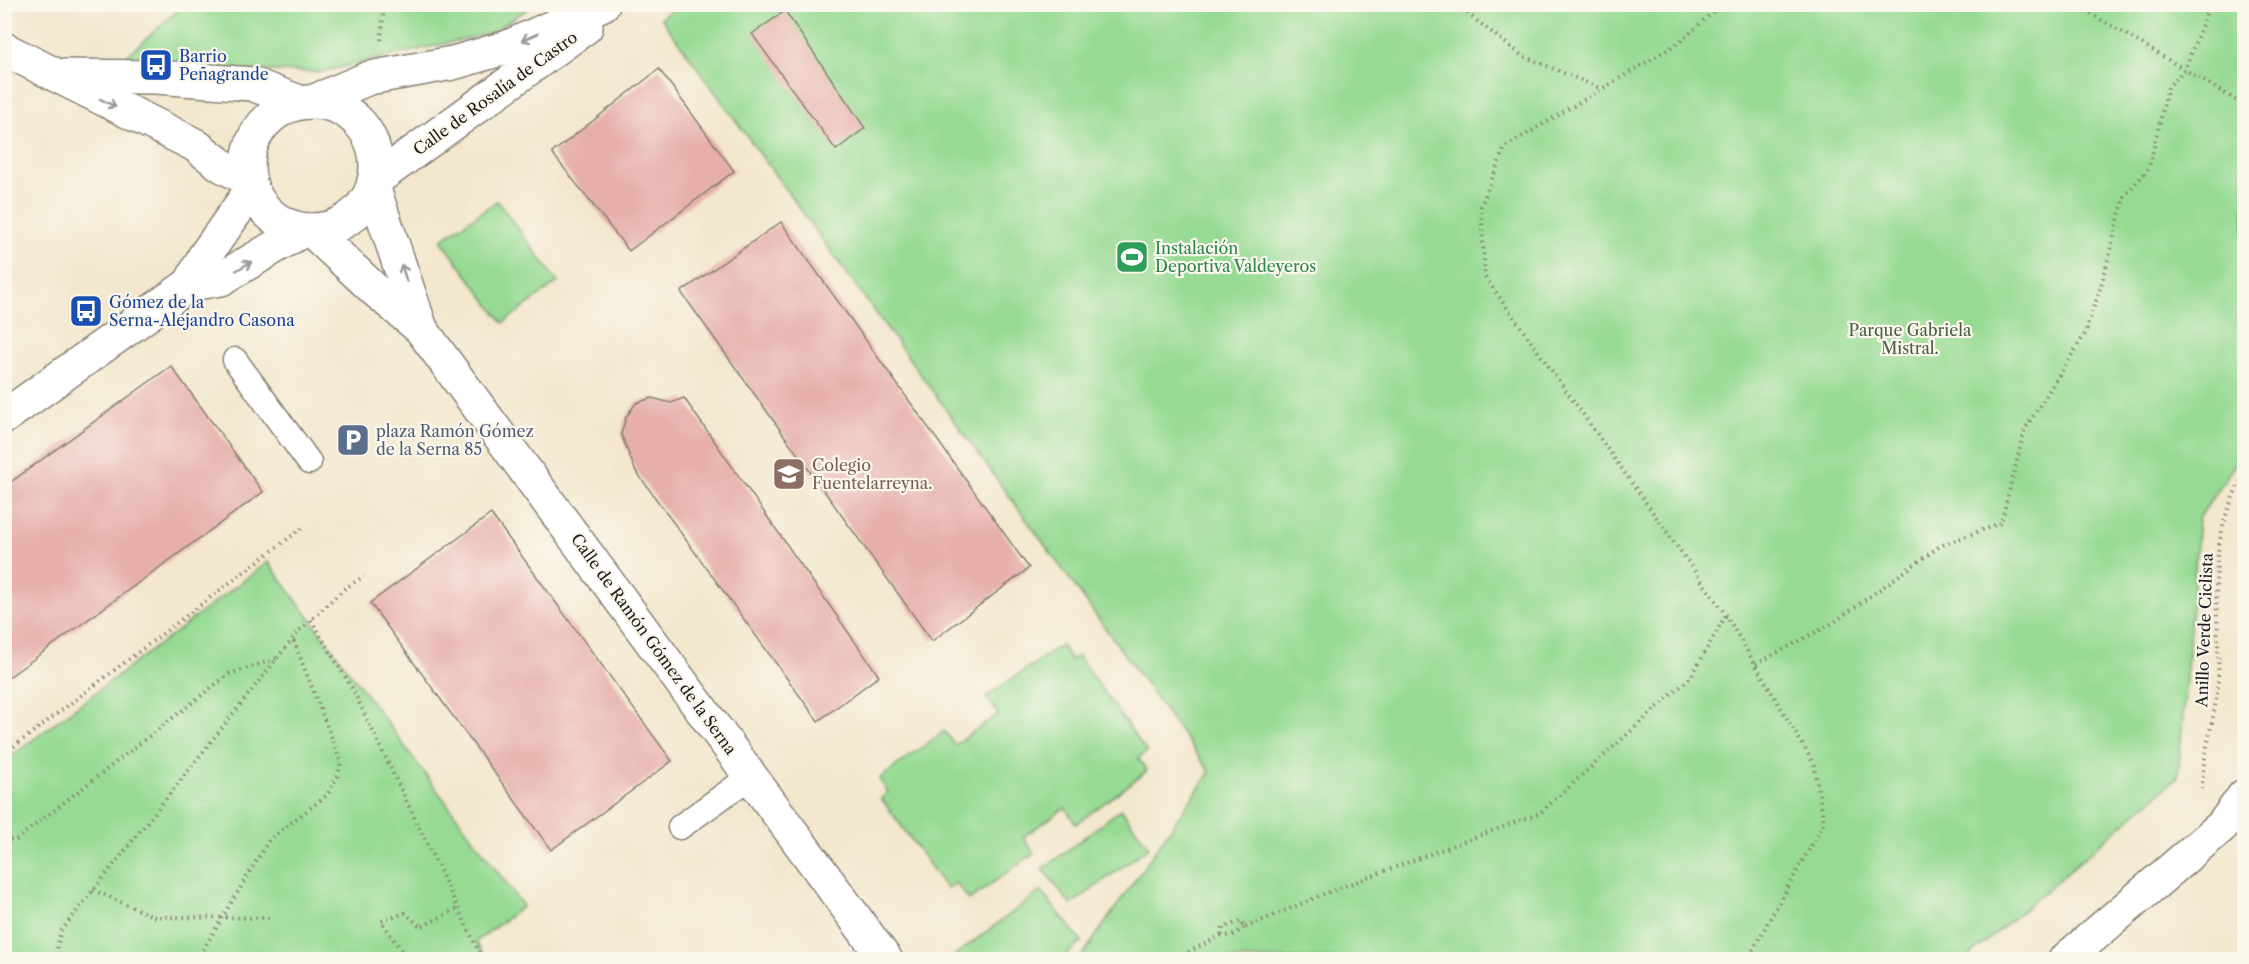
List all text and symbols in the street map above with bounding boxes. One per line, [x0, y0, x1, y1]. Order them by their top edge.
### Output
street label: Calle de Rosalía de Castro [409, 27, 581, 159]
one-way arrow [522, 31, 540, 43]
place label: Barrio Peñagrande [179, 46, 269, 84]
bus stop icon: Barrio Peñagrande [138, 47, 174, 83]
one-way arrow [99, 98, 117, 109]
place label: Instalación Deportiva Valdeyeros [1155, 238, 1316, 276]
sports icon: Instalación Deportiva Valdeyeros [1114, 239, 1150, 275]
one-way arrow [235, 259, 252, 271]
one-way arrow [398, 264, 409, 283]
place label: Gómez de la Serna-Alejandro Casona [109, 292, 295, 330]
bus stop icon: Gómez de la Serna-Alejandro Casona [68, 293, 104, 329]
park label: Parque Gabriela Mistral. [1849, 320, 1972, 358]
place label: plaza Ramón Gómez de la Serna 85 [376, 421, 534, 459]
parking icon: plaza Ramón Gómez de la Serna 85 [335, 422, 371, 458]
place label: Colegio Fuentelarreyna. [812, 455, 932, 493]
school or university icon: Colegio Fuentelarreyna. [771, 456, 807, 492]
street label: Calle de Ramón Gómez de la Serna [567, 529, 741, 759]
street label: Anillo Verde Ciclista [2191, 552, 2217, 709]

